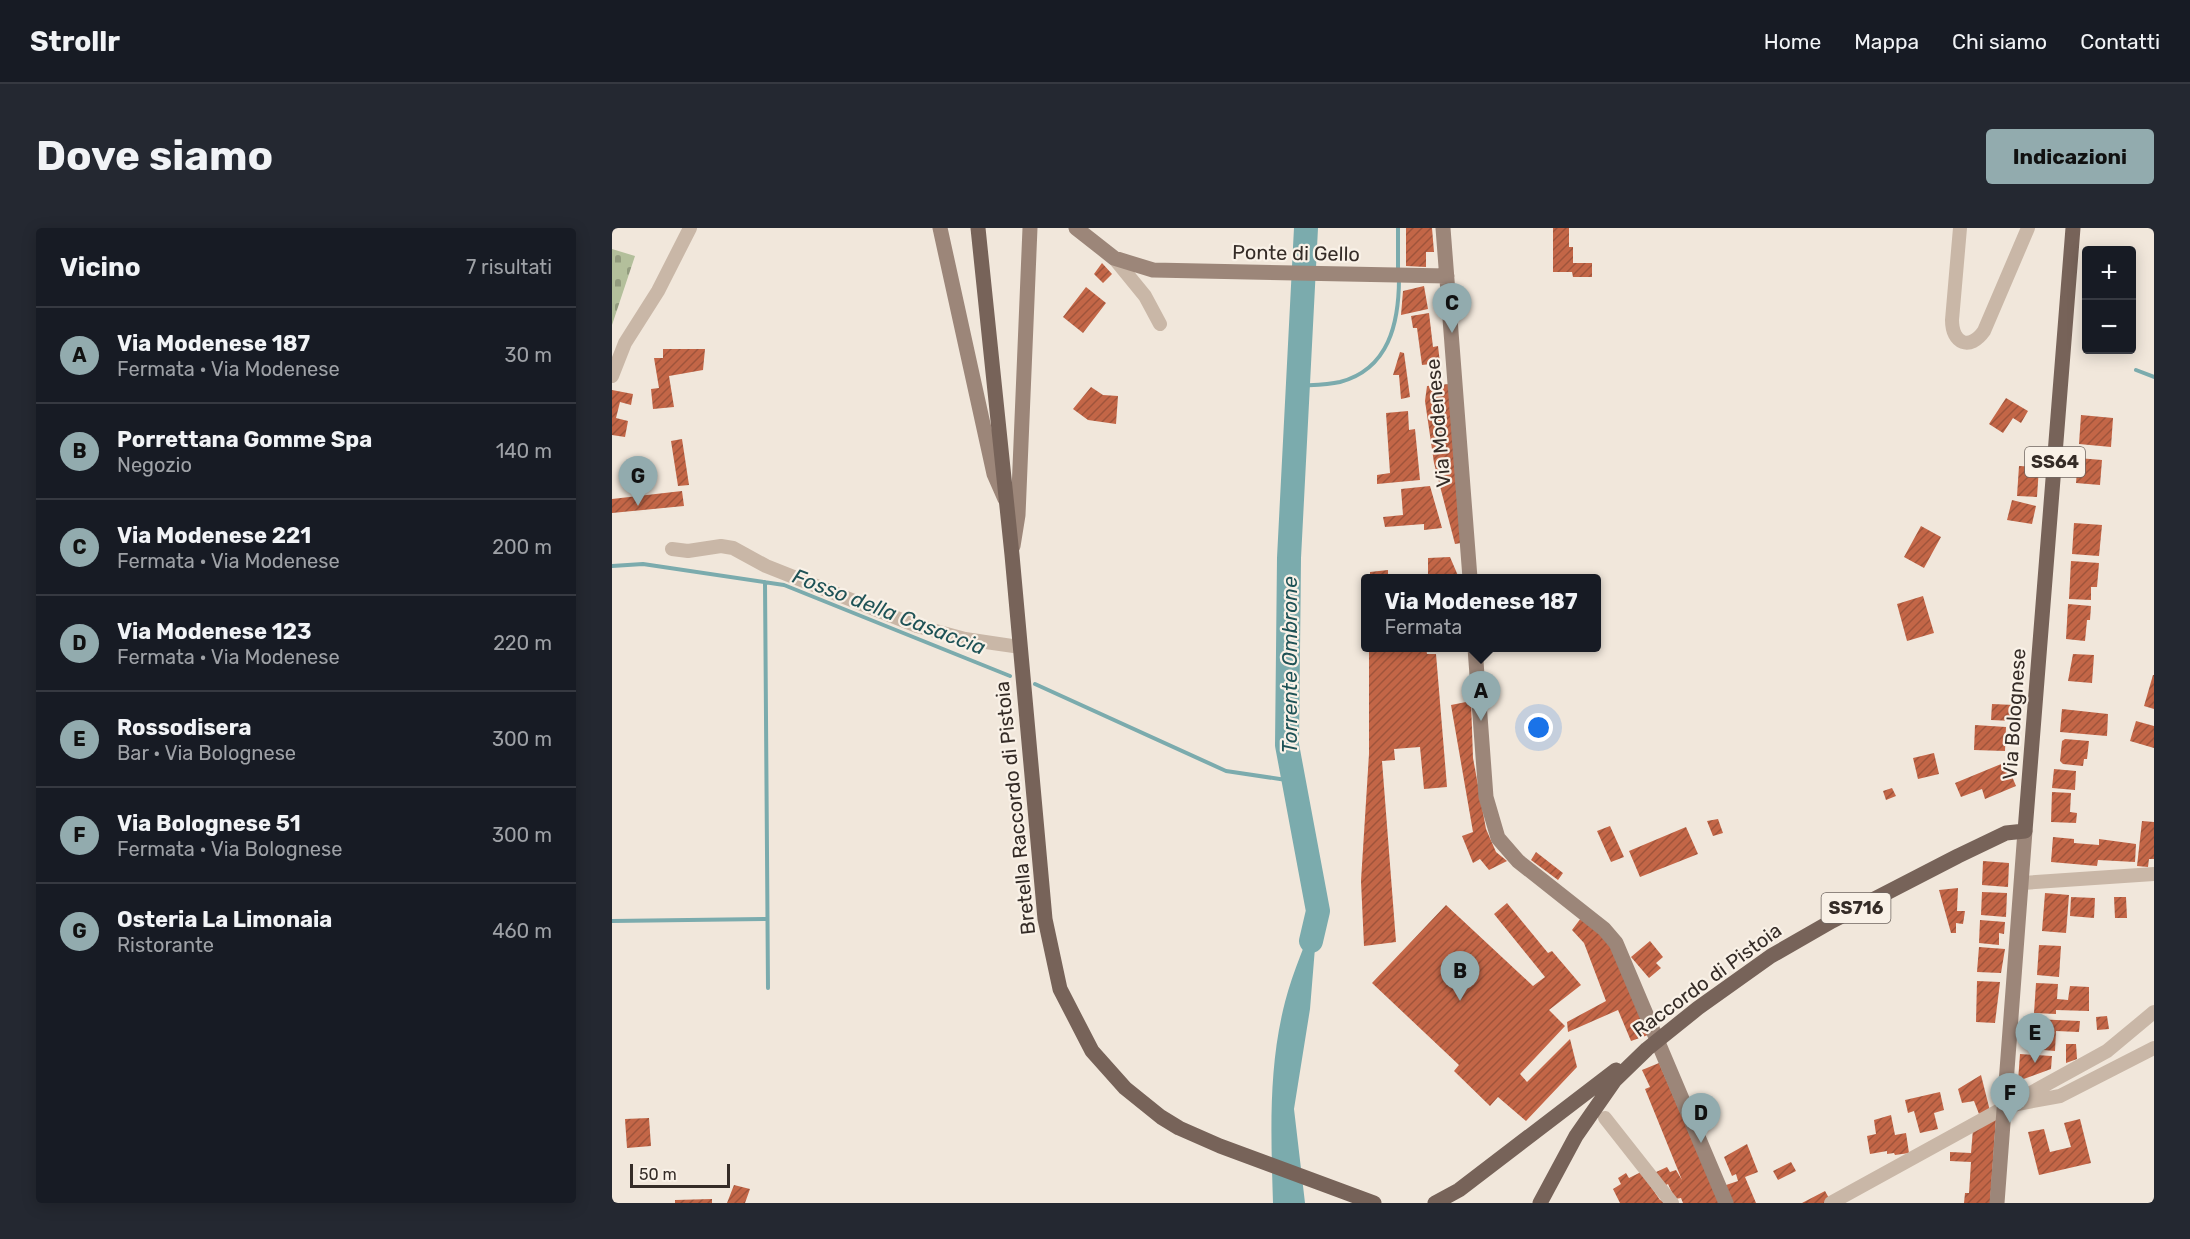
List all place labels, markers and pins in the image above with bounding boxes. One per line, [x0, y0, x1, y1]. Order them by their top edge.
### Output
pin: C [1432, 284, 1472, 333]
pin: G [618, 456, 658, 506]
pin: A [1462, 672, 1500, 721]
pin: B [1440, 952, 1480, 1001]
pin: E [2016, 1014, 2054, 1063]
pin: F [1990, 1074, 2030, 1123]
pin: D [1682, 1094, 1720, 1143]

